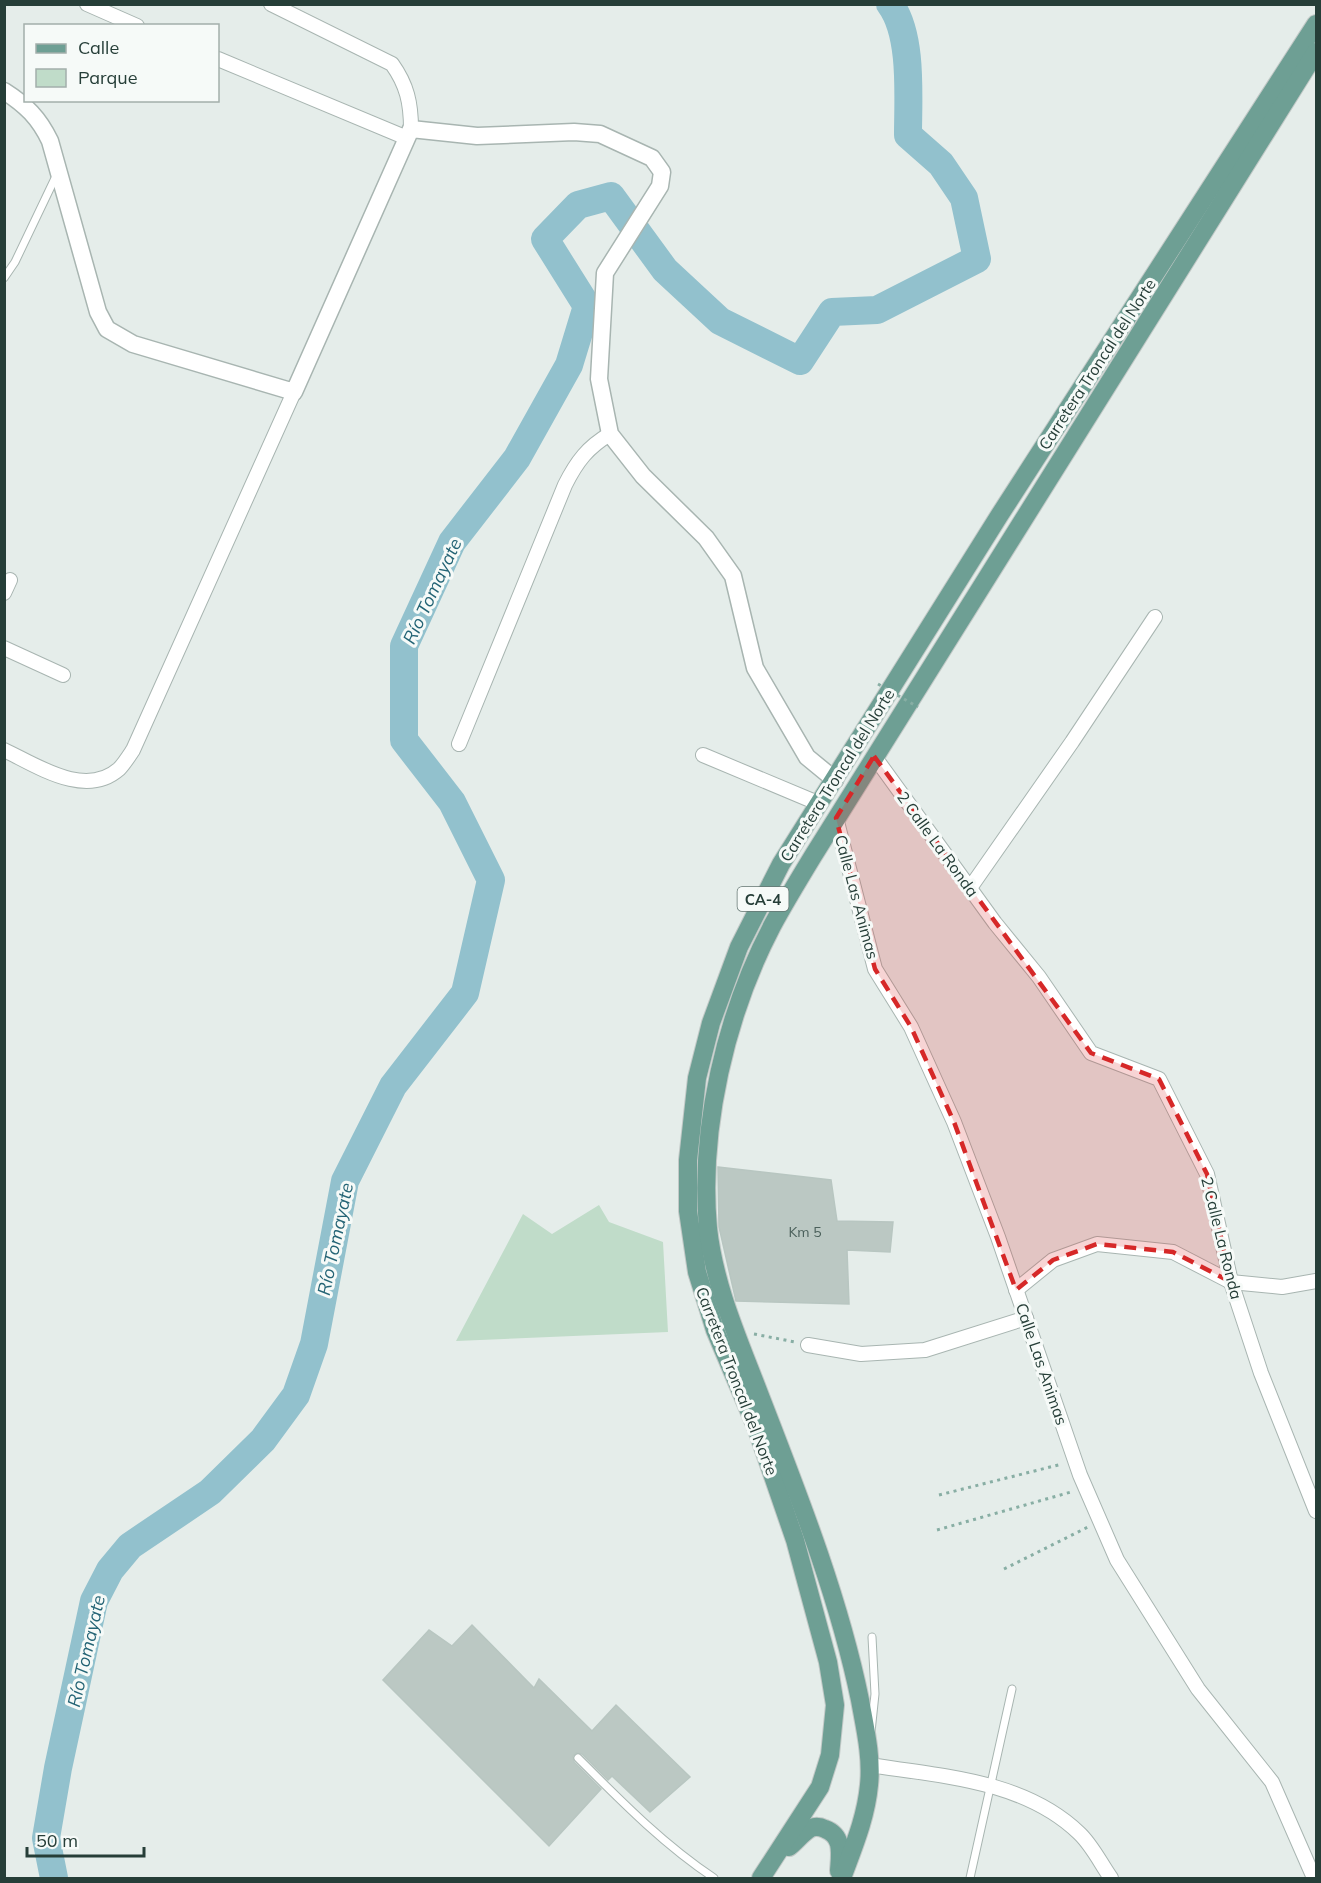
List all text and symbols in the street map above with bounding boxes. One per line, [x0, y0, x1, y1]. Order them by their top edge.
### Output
legend [24, 24, 219, 102]
text: Calle [78, 36, 119, 59]
text: Parque [78, 66, 137, 89]
street label: Carretera Troncal del Norte [1034, 275, 1160, 453]
water label: Río Tomayate [397, 534, 467, 648]
street label: Carretera Troncal del Norte [775, 685, 899, 865]
street label: 2 Calle La Ronda [893, 787, 983, 901]
street label: Calle Las Animas [831, 833, 883, 961]
road number: CA-4 [738, 887, 789, 911]
street label: 2 Calle La Ronda [1197, 1175, 1247, 1301]
water label: Río Tomayate [312, 1181, 358, 1297]
house number: Km 5 [788, 1223, 822, 1241]
street label: Carretera Troncal del Norte [692, 1284, 782, 1478]
street label: Calle Las Animas [1012, 1300, 1072, 1428]
water label: Río Tomayate [62, 1593, 110, 1709]
scale bar [27, 1820, 144, 1858]
text: 50 m [36, 1829, 78, 1852]

